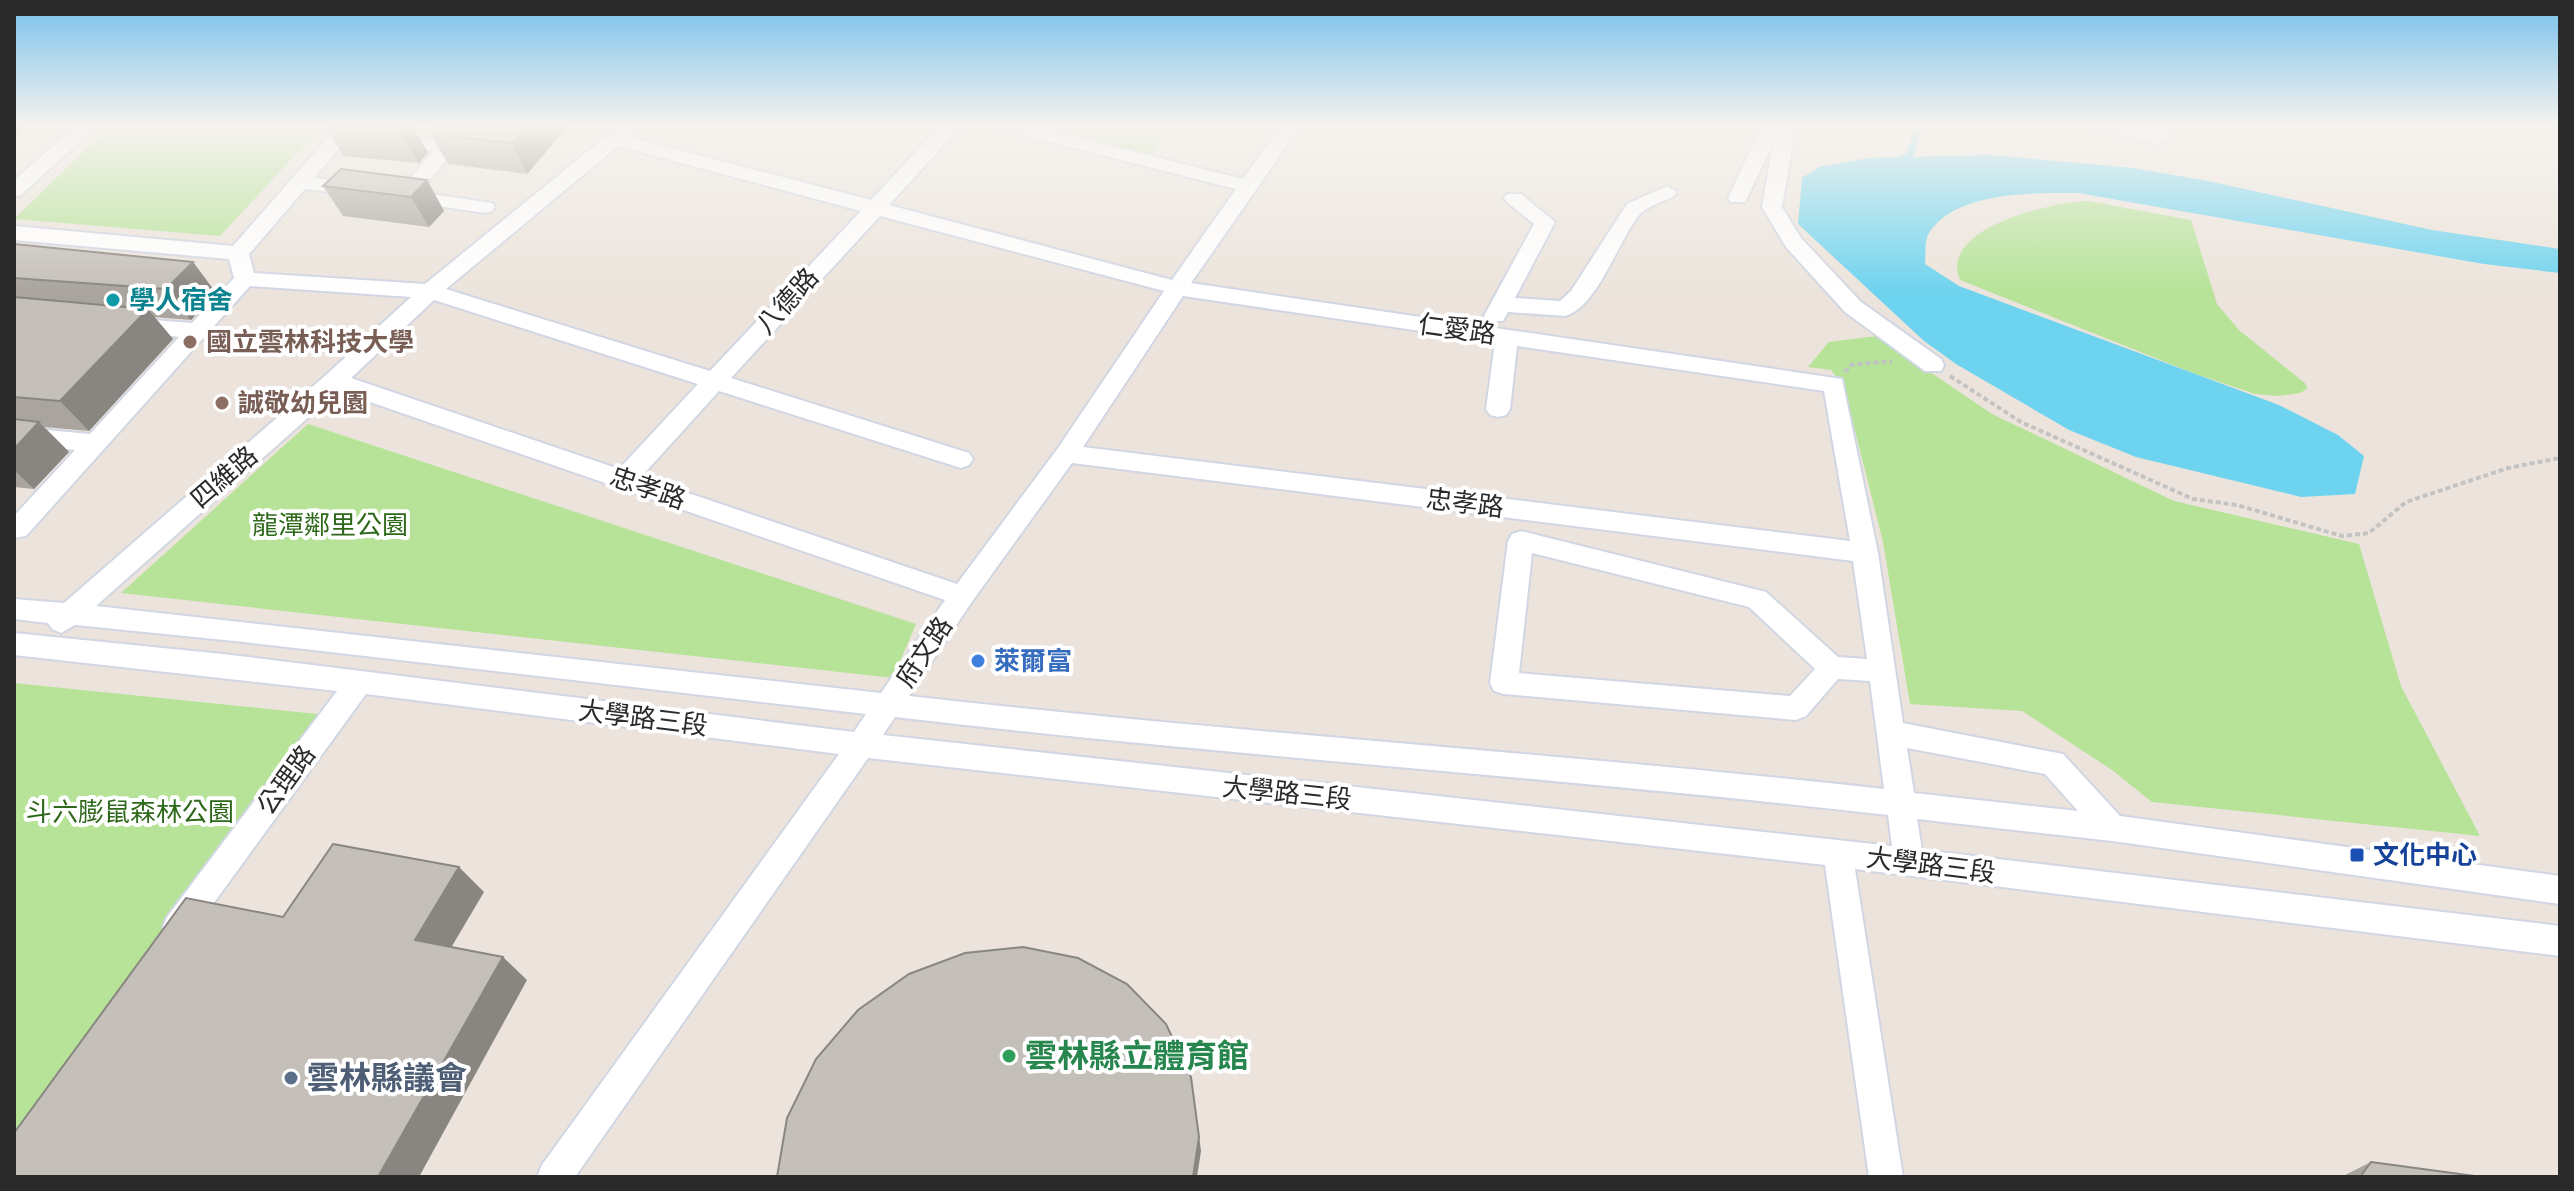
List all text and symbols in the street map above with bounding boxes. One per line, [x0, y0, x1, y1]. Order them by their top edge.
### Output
street label: 八德路 [750, 262, 824, 340]
place label: 學人宿舍 [129, 285, 233, 315]
marker: 學人宿舍 [104, 291, 122, 309]
street label: 仁愛路 [1416, 309, 1498, 349]
place label: 國立雲林科技大學 [206, 327, 414, 357]
marker: 國立雲林科技大學 [181, 333, 199, 351]
place label: 誠敬幼兒園 [238, 388, 368, 418]
marker: 誠敬幼兒園 [213, 394, 231, 412]
street label: 四維路 [185, 440, 263, 514]
street label: 忠孝路 [606, 461, 690, 515]
street label: 忠孝路 [1424, 483, 1506, 523]
park label: 龍潭鄰里公園 [252, 510, 408, 540]
street label: 府文路 [890, 611, 958, 693]
place label: 萊爾富 [994, 646, 1072, 676]
marker: 萊爾富 [969, 652, 987, 670]
street label: 大學路三段 [577, 695, 709, 741]
street label: 公理路 [251, 740, 321, 820]
street label: 大學路三段 [1221, 771, 1353, 815]
park label: 斗六膨鼠森林公園 [26, 797, 234, 827]
place label: 文化中心 [2373, 840, 2477, 870]
street label: 大學路三段 [1865, 842, 1997, 888]
marker: 文化中心 [2348, 846, 2366, 864]
place label: 雲林縣立體育館 [1025, 1037, 1249, 1075]
marker: 雲林縣立體育館 [1000, 1047, 1018, 1065]
place label: 雲林縣議會 [307, 1059, 467, 1097]
marker: 雲林縣議會 [282, 1069, 300, 1087]

